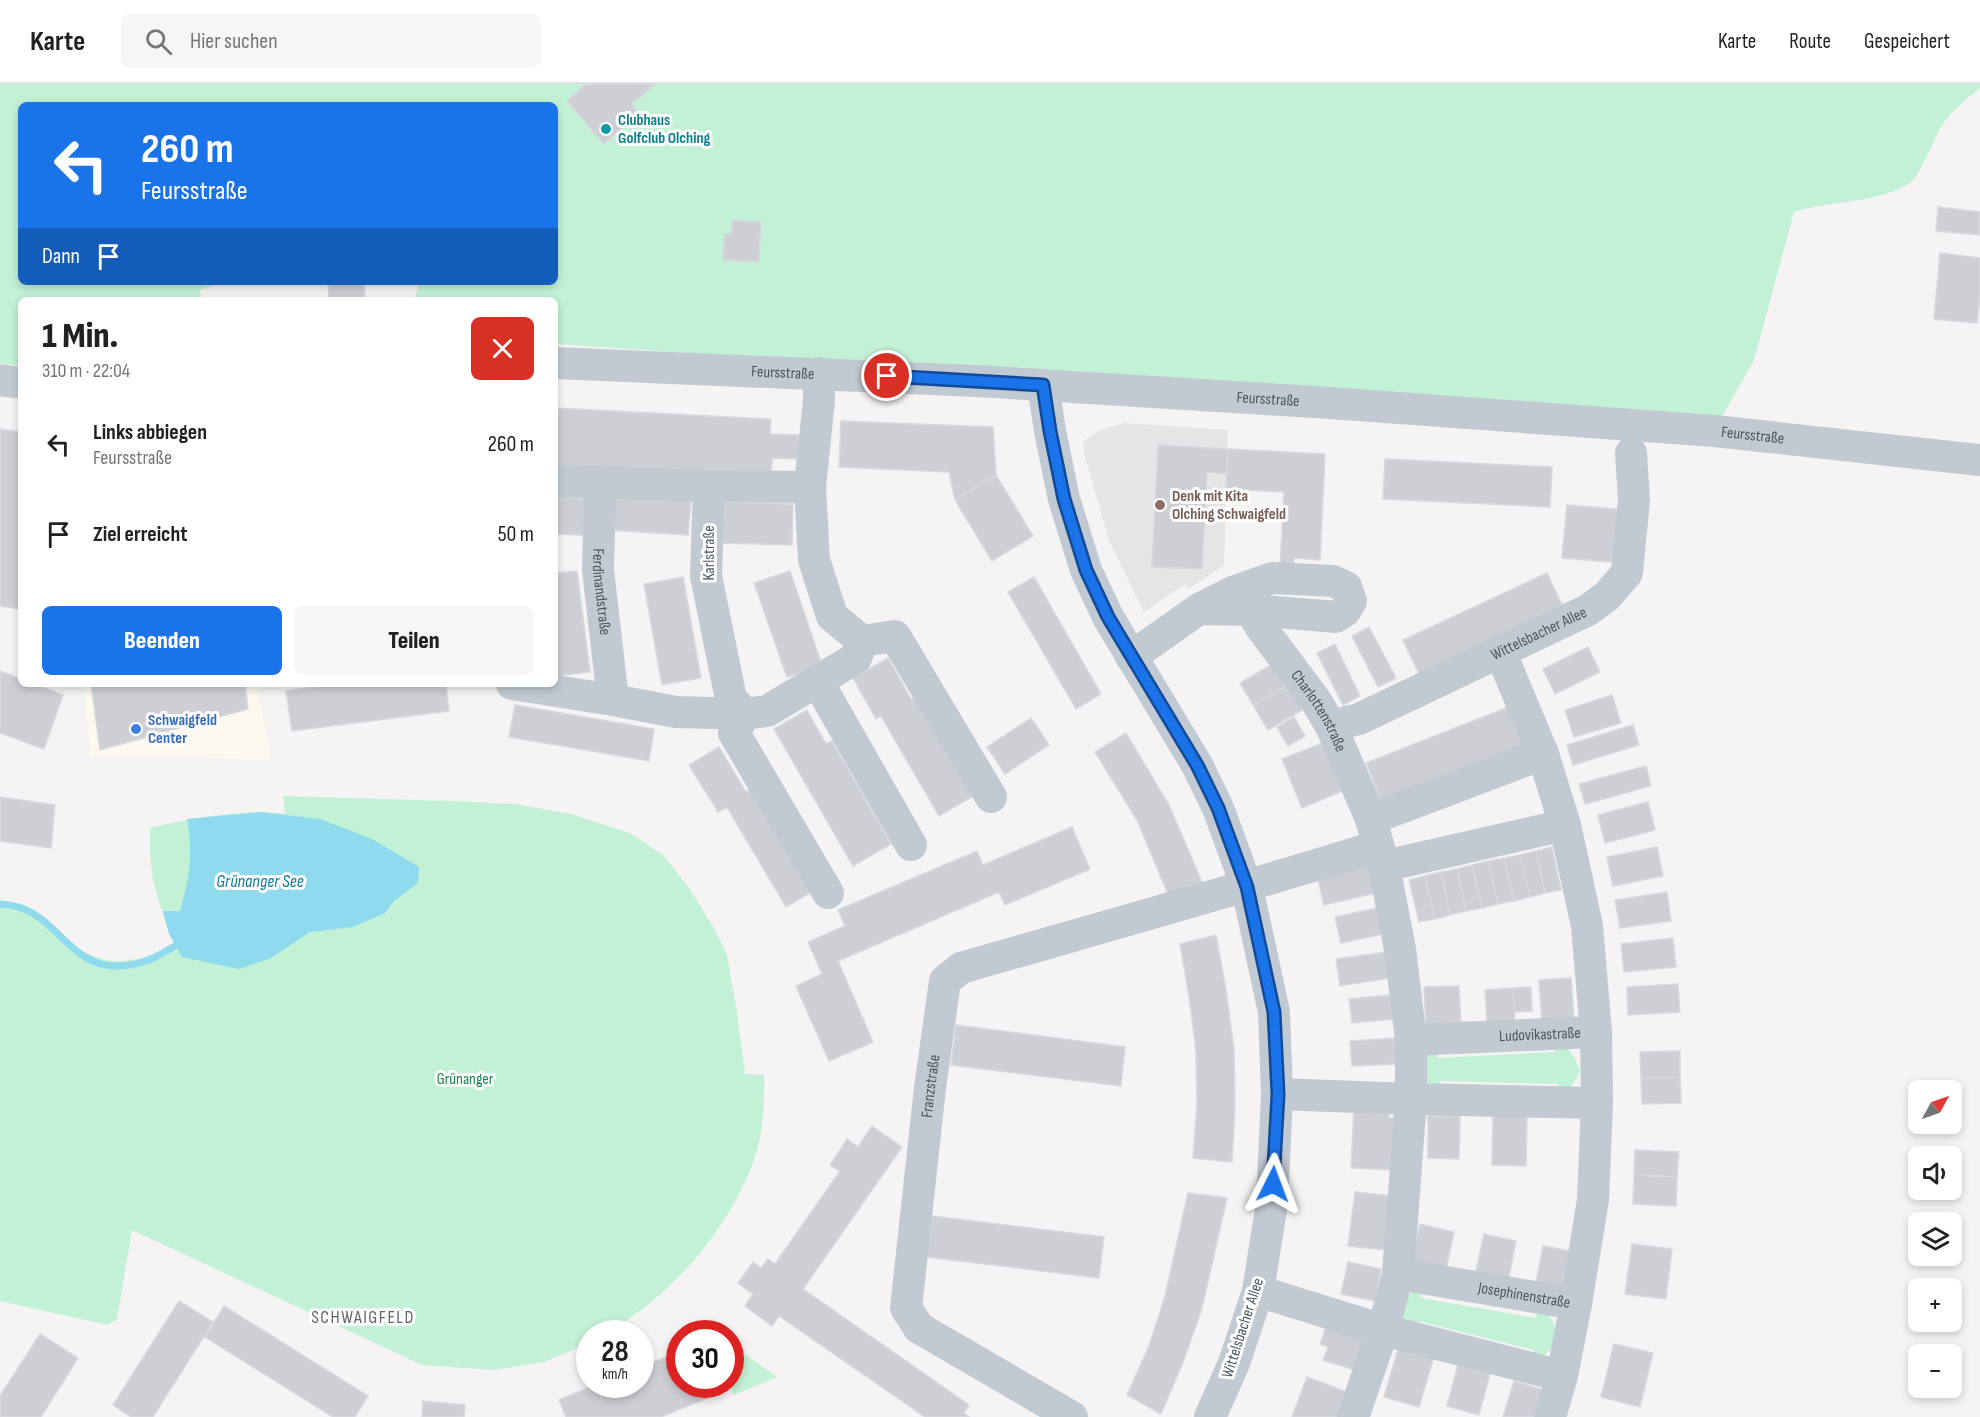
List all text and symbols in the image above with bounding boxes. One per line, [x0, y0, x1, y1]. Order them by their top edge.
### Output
search box [121, 14, 541, 68]
text: Karte [30, 25, 85, 58]
icon: search [142, 25, 175, 58]
text: Hier suchen [190, 28, 278, 55]
text: Karte [1718, 29, 1756, 54]
text: Route [1789, 29, 1831, 54]
text: Gespeichert [1864, 29, 1950, 54]
place label: Clubhaus Golfclub Olching [618, 111, 711, 148]
marker: Clubhaus Golfclub Olching [599, 122, 613, 136]
text: 260 m [141, 124, 234, 175]
icon: left [42, 126, 120, 204]
text: Feursstraße [141, 175, 248, 207]
icon: arrive [92, 240, 125, 273]
text: Dann [42, 243, 80, 270]
text: 1 Min. [42, 315, 118, 358]
button: close [471, 317, 534, 380]
pin [861, 350, 912, 401]
text: 310 m · 22:04 [42, 359, 130, 383]
icon: arrive [870, 359, 903, 392]
street label: Feursstraße [751, 362, 815, 384]
street label: Feursstraße [1236, 388, 1300, 411]
text: Links abbiegen [93, 419, 207, 446]
street label: Feursstraße [1720, 422, 1785, 448]
icon: left [42, 428, 75, 461]
text: 260 m [488, 431, 534, 458]
text: Feursstraße [93, 446, 172, 470]
place label: Denk mit Kita Olching Schwaigfeld [1172, 487, 1286, 524]
marker: Denk mit Kita Olching Schwaigfeld [1153, 498, 1167, 512]
icon: arrive [42, 518, 75, 551]
text: Ziel erreicht [93, 521, 188, 548]
text: 50 m [498, 521, 534, 548]
street label: Karlstraße [700, 525, 719, 581]
street label: Ferdinandstraße [588, 548, 615, 636]
street label: Wittelsbacher Allee [1488, 603, 1590, 664]
button: Beenden [42, 606, 282, 675]
button: Teilen [294, 606, 534, 675]
street label: Charlottenstraße [1287, 666, 1350, 755]
place label: Schwaigfeld Center [148, 711, 217, 748]
marker: Schwaigfeld Center [129, 722, 143, 736]
water label: Grünanger See [216, 871, 304, 892]
street label: Ludovikastraße [1499, 1023, 1581, 1046]
street label: Franzstraße [917, 1053, 944, 1119]
park label: Grünanger [437, 1070, 494, 1089]
north arrow [1908, 1080, 1962, 1134]
map controls [1908, 1080, 1962, 1398]
button: sound [1908, 1146, 1962, 1200]
position arrow [1241, 1152, 1305, 1216]
button: layers [1908, 1212, 1962, 1266]
street label: Wittelsbacher Allee [1218, 1276, 1268, 1380]
street label: Josephinenstraße [1476, 1278, 1572, 1312]
button: + [1908, 1278, 1962, 1332]
district label: SCHWAIGFELD [311, 1307, 415, 1328]
speed limit sign: 30 [666, 1320, 744, 1398]
text: 28 [601, 1334, 629, 1370]
button: − [1908, 1344, 1962, 1398]
text: km/h [602, 1365, 628, 1384]

